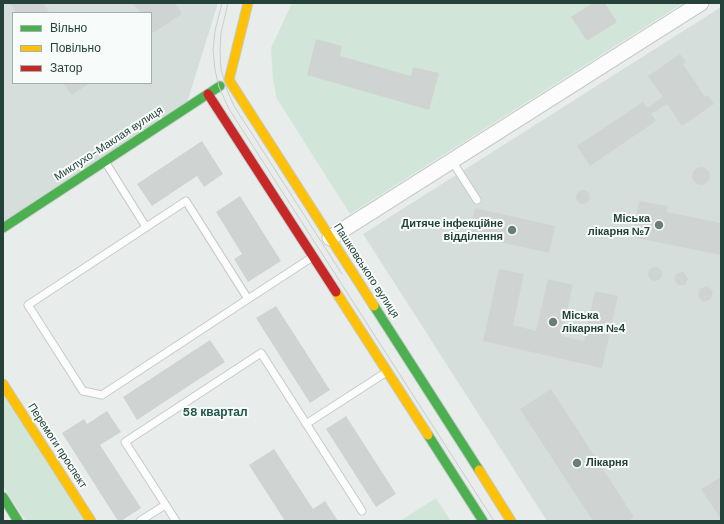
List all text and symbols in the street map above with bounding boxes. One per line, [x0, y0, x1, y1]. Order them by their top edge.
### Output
legend [12, 12, 152, 84]
text: Вільно [50, 20, 87, 36]
text: Повільно [50, 40, 101, 56]
text: Затор [50, 60, 82, 76]
street label: Миклухо-Маклая вулиця [52, 104, 166, 184]
place label: Міська лікарня №7 [588, 212, 650, 238]
place label: Дитяче інфекційне відділення [401, 217, 503, 243]
marker: Міська лікарня №7 [653, 219, 665, 231]
street label: Пашковського вулиця [330, 221, 402, 321]
marker: Дитяче інфекційне відділення [506, 224, 518, 236]
place label: Міська лікарня №4 [562, 309, 625, 335]
marker: Міська лікарня №4 [547, 316, 559, 328]
street label: Перемоги проспект [25, 401, 89, 491]
district label: 58 квартал [182, 406, 248, 420]
place label: Лікарня [586, 456, 628, 470]
marker: Лікарня [571, 457, 583, 469]

